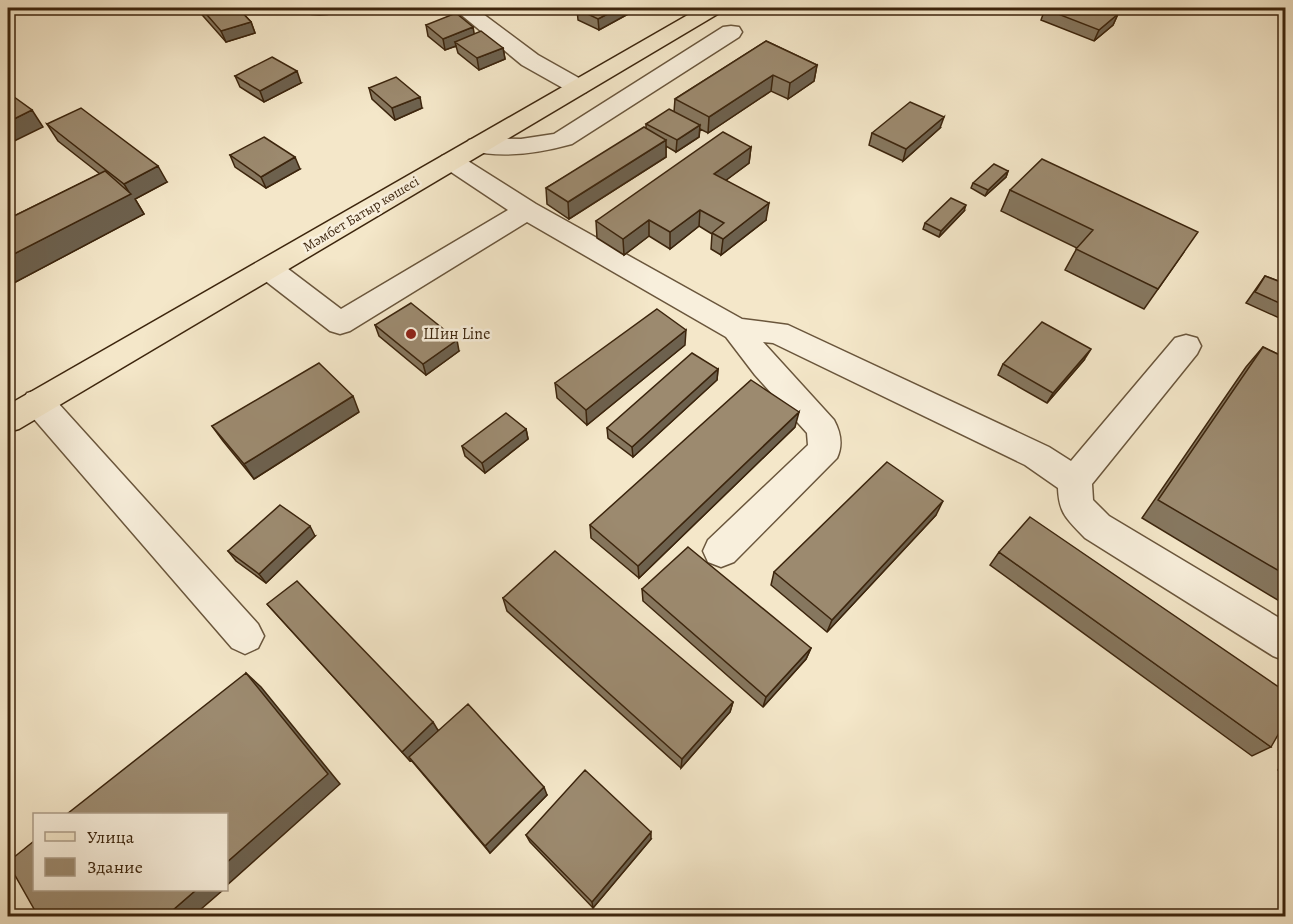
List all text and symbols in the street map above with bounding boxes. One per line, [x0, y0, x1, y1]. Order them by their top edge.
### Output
street label: Мәмбет Батыр көшесі [299, 172, 423, 256]
place label: Шин Line [423, 323, 490, 345]
marker: Шин Line [404, 327, 418, 341]
legend [33, 813, 228, 891]
text: Улица [87, 825, 135, 849]
text: Здание [87, 855, 143, 879]

